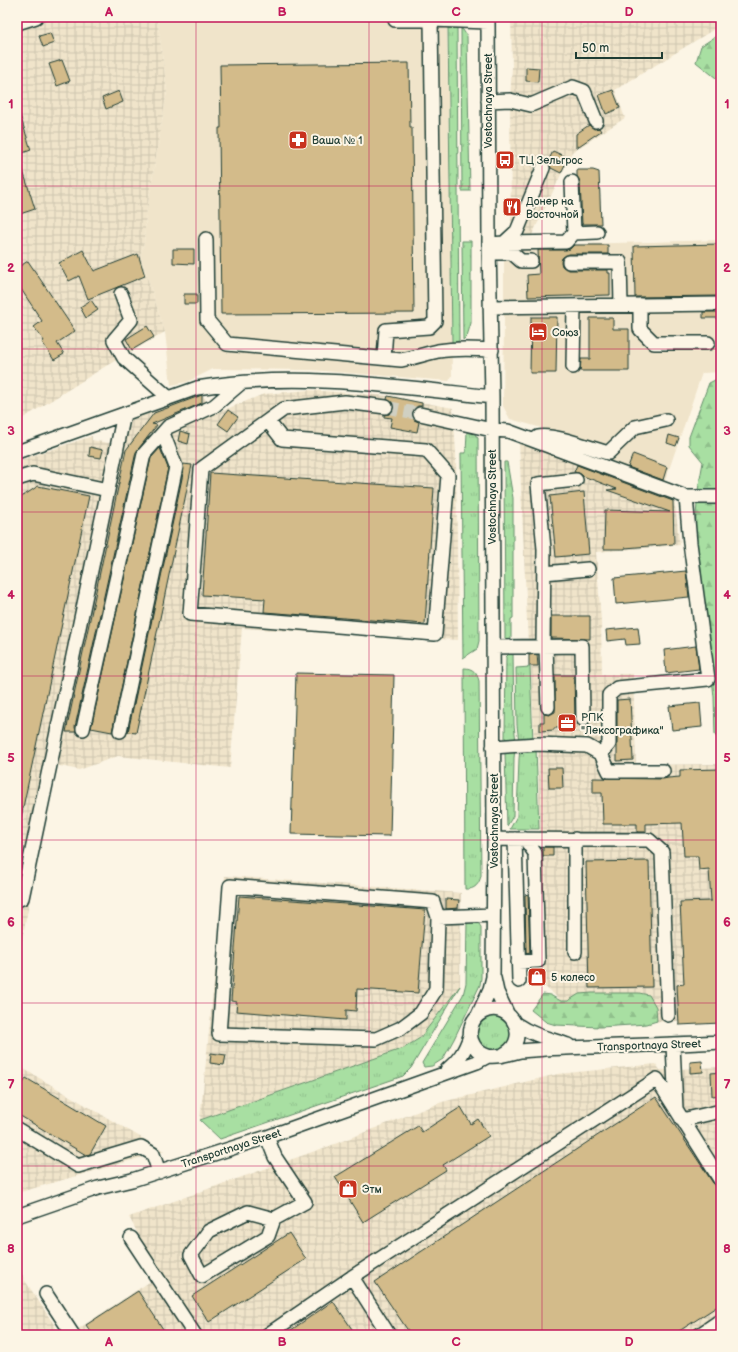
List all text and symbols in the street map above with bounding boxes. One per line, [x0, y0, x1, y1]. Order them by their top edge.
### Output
text: A [104, 4, 113, 20]
text: B [277, 4, 287, 20]
text: C [451, 4, 461, 20]
text: D [624, 4, 634, 20]
scale bar [576, 34, 662, 60]
text: 50 m [582, 41, 609, 56]
street label: Vostochnaya Street [482, 53, 495, 149]
text: 1 [8, 96, 14, 112]
text: 1 [724, 96, 730, 112]
pharmacy icon: Ваша № 1 [287, 129, 309, 151]
place label: Ваша № 1 [312, 134, 362, 147]
bus stop icon: ТЦ Зельгрос [494, 149, 516, 171]
place label: ТЦ Зельгрос [519, 154, 583, 167]
place label: Донер на Восточной [526, 195, 579, 221]
restaurant icon: Донер на Восточной [501, 196, 523, 218]
text: 2 [7, 260, 15, 276]
text: 2 [723, 260, 731, 276]
hotel icon: Союз [527, 321, 549, 343]
place label: Союз [552, 326, 579, 339]
text: 3 [7, 423, 15, 439]
text: 3 [723, 423, 731, 439]
street label: Vostochnaya Street [486, 449, 499, 545]
text: 4 [7, 587, 15, 603]
text: 4 [723, 587, 731, 603]
place label: РПК "Лексографика" [581, 711, 664, 737]
office icon: РПК "Лексографика" [556, 712, 578, 734]
text: 5 [7, 750, 15, 766]
text: 5 [723, 750, 731, 766]
street label: Vostochnaya Street [488, 773, 501, 869]
text: 6 [7, 914, 15, 930]
text: 6 [723, 914, 731, 930]
shop icon: 5 колесо [526, 966, 548, 988]
place label: 5 колесо [551, 971, 595, 984]
street label: Transportnaya Street [597, 1037, 702, 1054]
text: 7 [7, 1077, 15, 1093]
text: 7 [723, 1077, 731, 1093]
street label: Transportnaya Street [180, 1126, 283, 1171]
shop icon: Этм [337, 1178, 359, 1200]
place label: Этм [362, 1183, 382, 1196]
text: 8 [7, 1241, 15, 1257]
text: 8 [723, 1241, 731, 1257]
text: A [104, 1334, 113, 1350]
text: B [277, 1334, 287, 1350]
text: C [451, 1334, 461, 1350]
text: D [624, 1334, 634, 1350]

